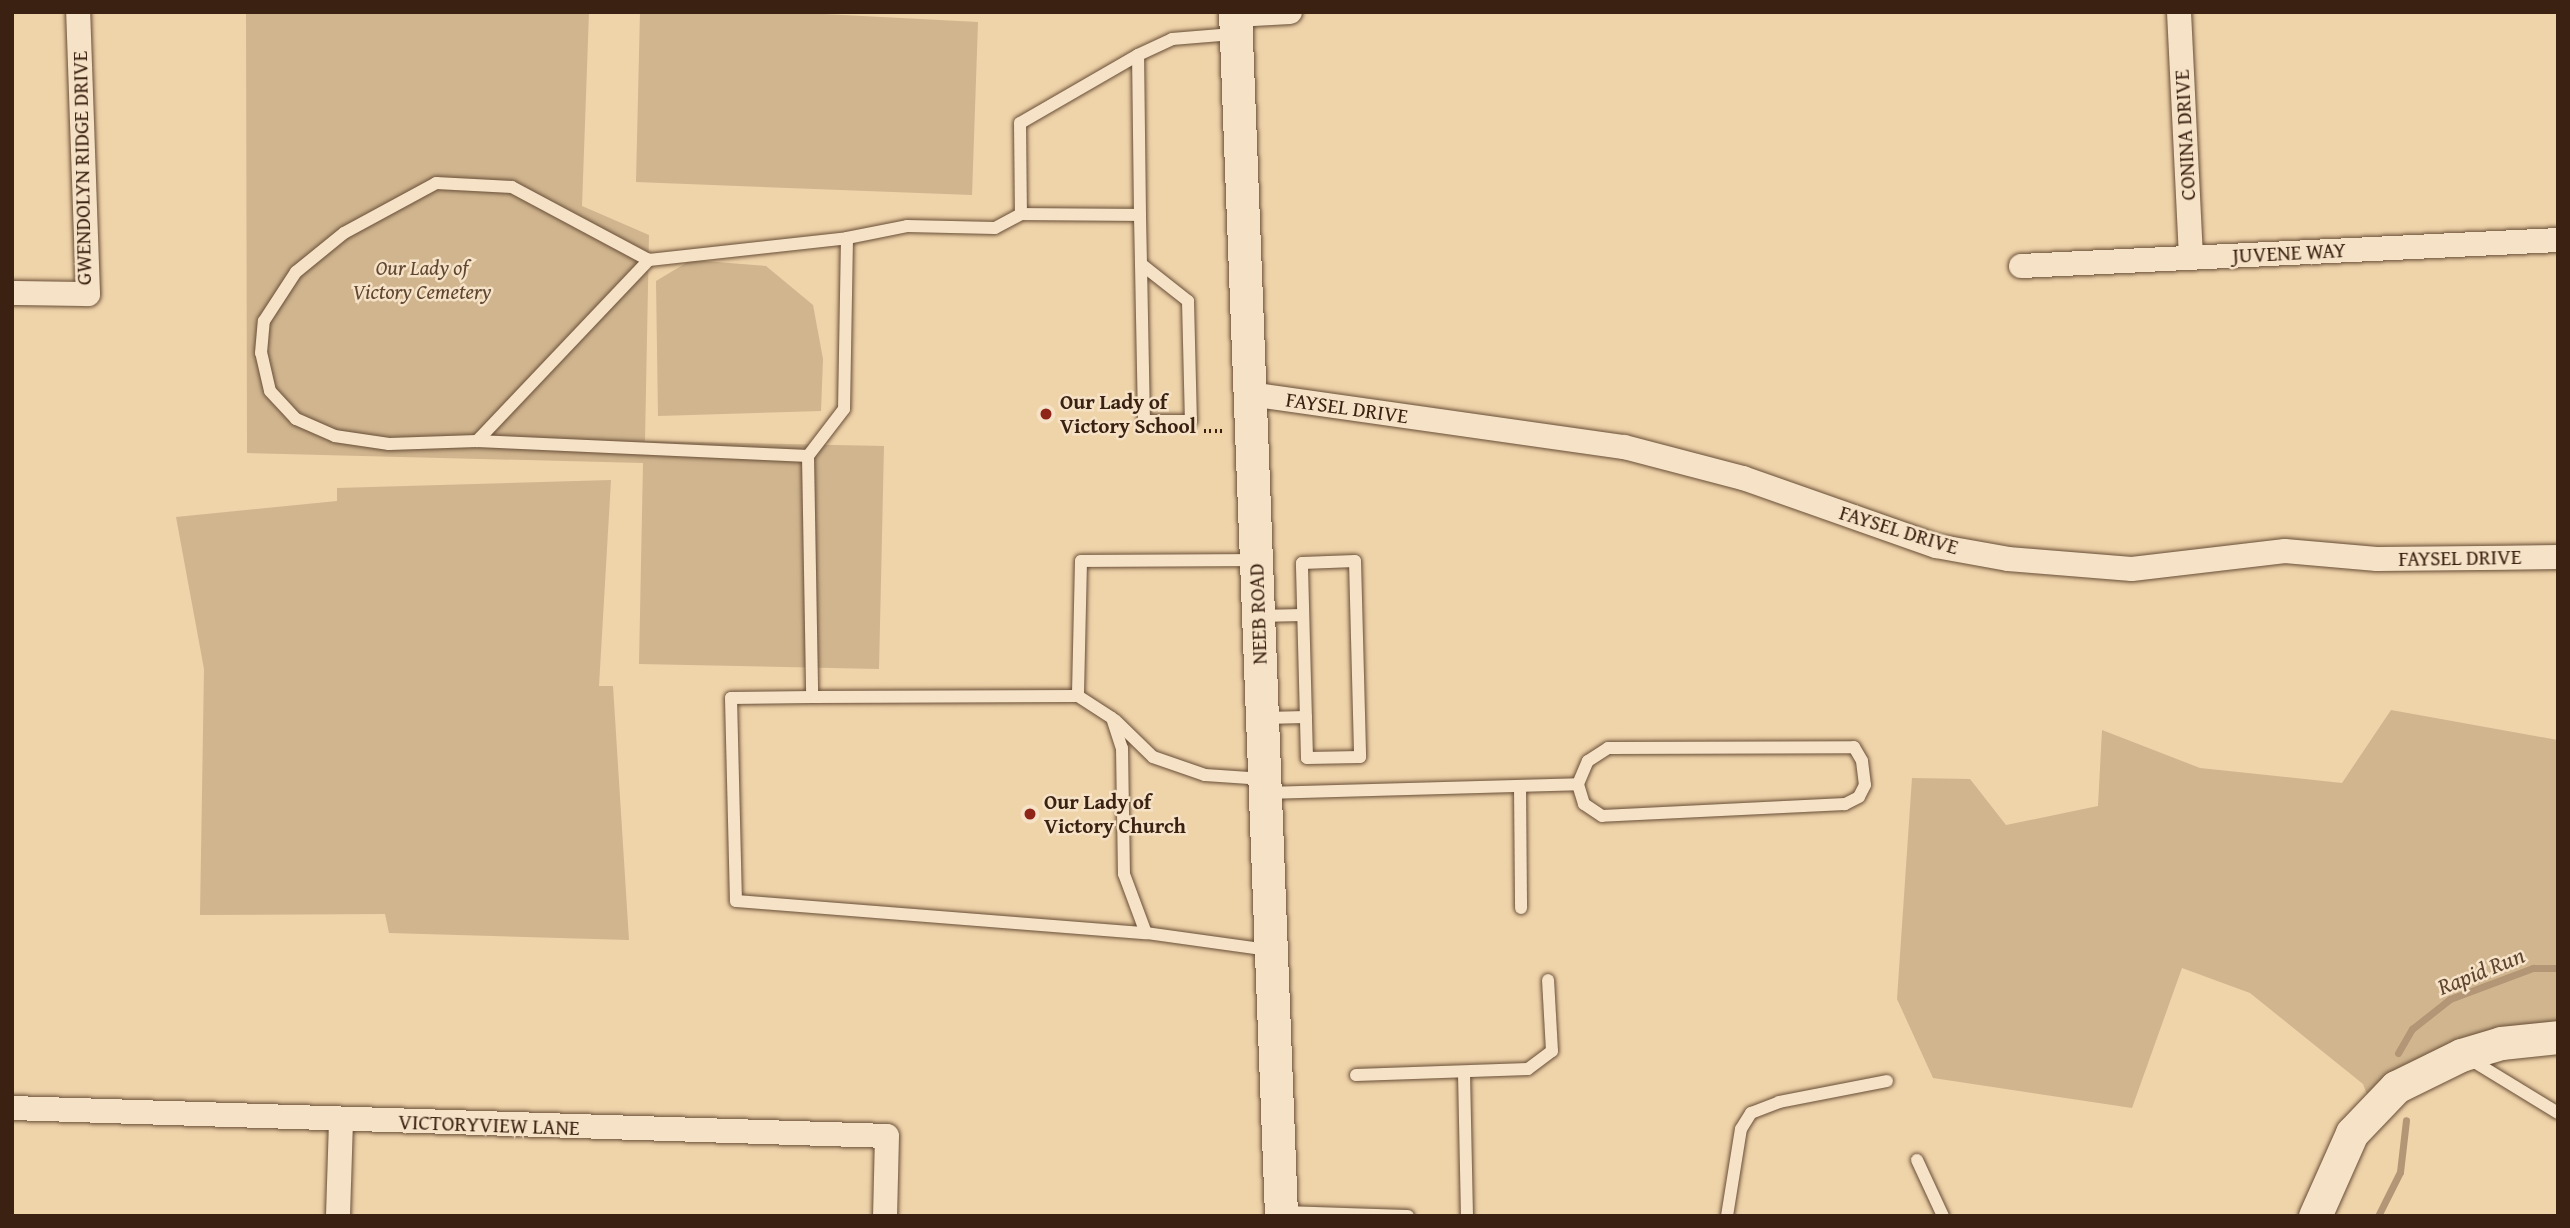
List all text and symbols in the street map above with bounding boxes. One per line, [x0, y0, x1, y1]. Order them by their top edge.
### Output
street label: GWENDOLYN RIDGE DRIVE [67, 51, 97, 285]
street label: CONINA DRIVE [2169, 69, 2201, 201]
street label: JUVENE WAY [2232, 237, 2346, 269]
park label: Our Lady of Victory Cemetery [352, 255, 492, 305]
street label: FAYSEL DRIVE [1284, 387, 1410, 429]
place label: Our Lady of Victory School [1060, 389, 1196, 439]
marker: Our Lady of Victory School [1038, 406, 1054, 422]
street label: FAYSEL DRIVE [1836, 500, 1962, 560]
street label: FAYSEL DRIVE [2398, 544, 2522, 572]
street label: NEEB ROAD [1244, 563, 1272, 665]
place label: Our Lady of Victory Church [1044, 789, 1186, 839]
marker: Our Lady of Victory Church [1022, 806, 1038, 822]
water label: Rapid Run [2433, 941, 2529, 1001]
street label: VICTORYVIEW LANE [398, 1109, 580, 1141]

